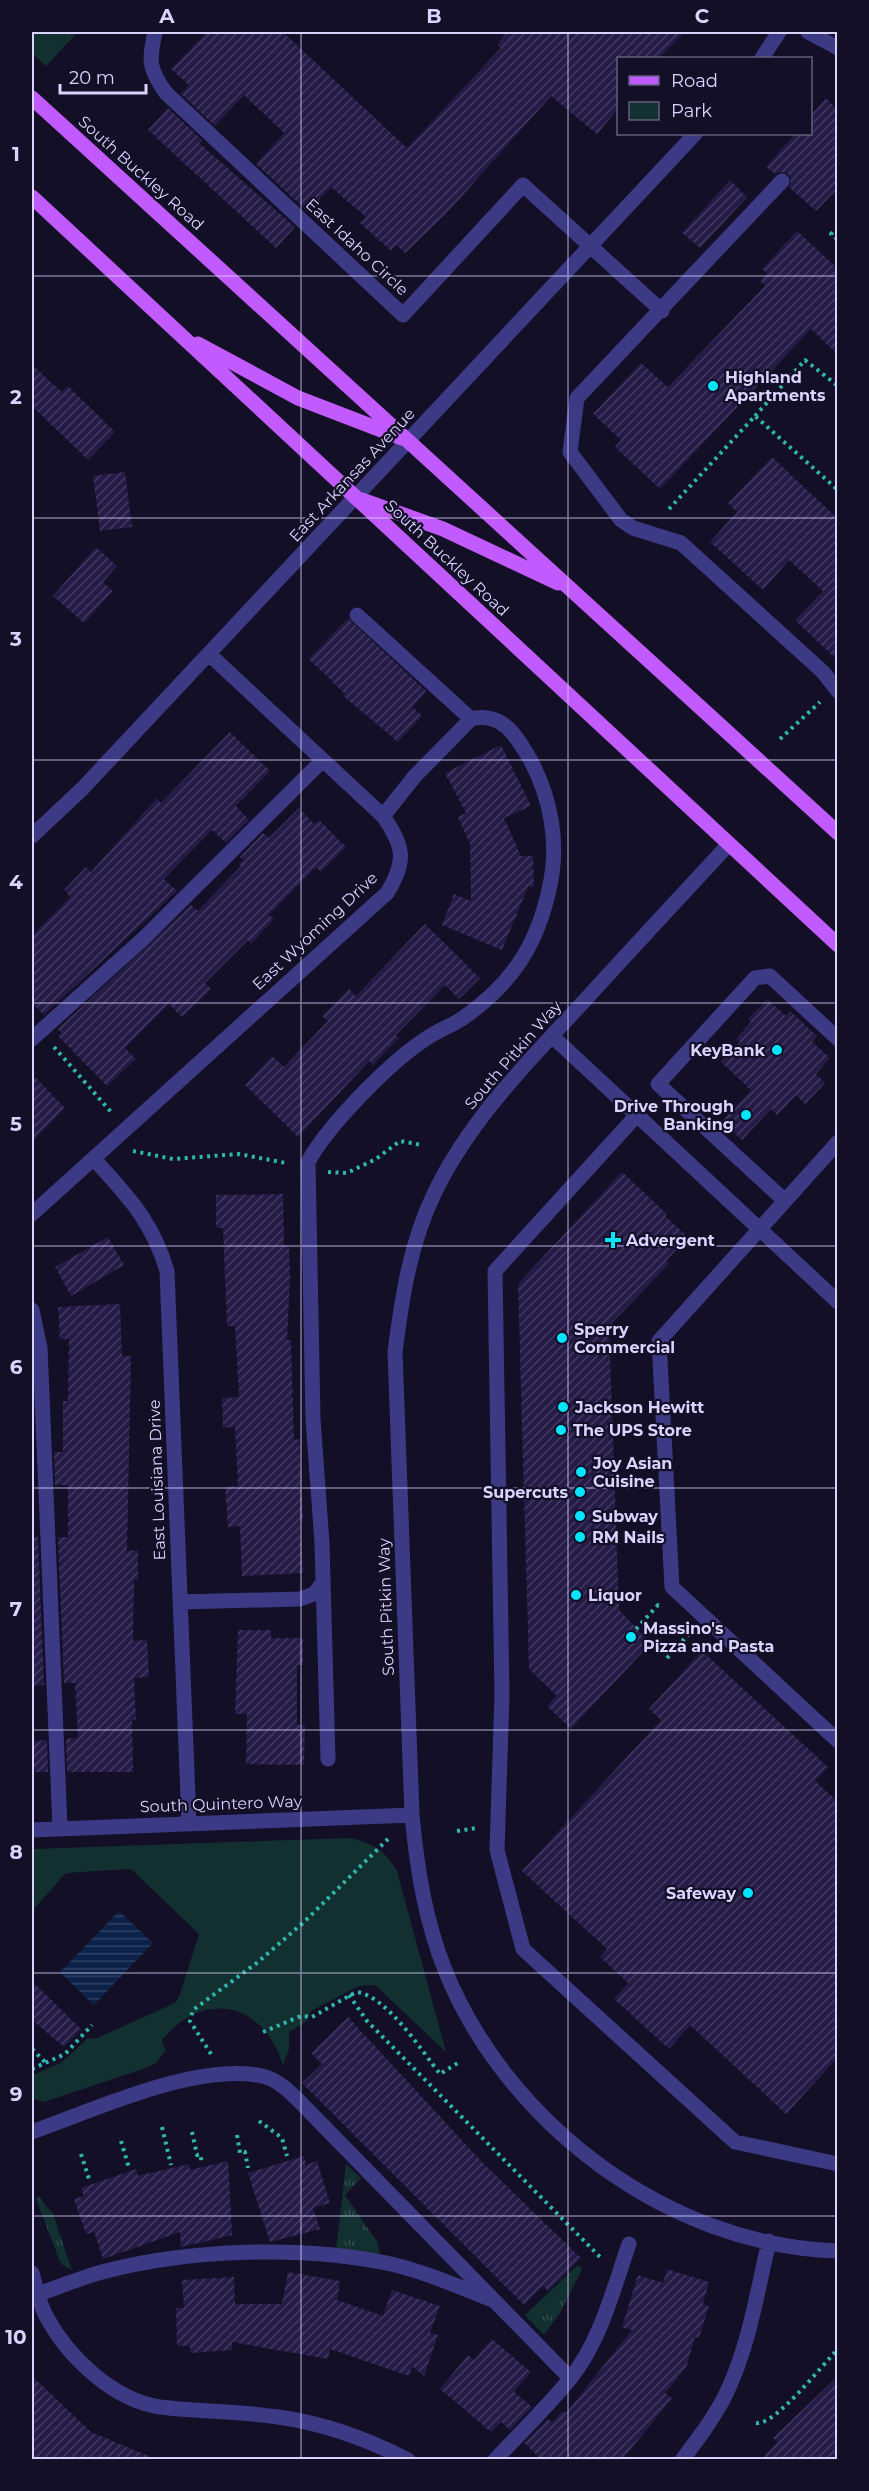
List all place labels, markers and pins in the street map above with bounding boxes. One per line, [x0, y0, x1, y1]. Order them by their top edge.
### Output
place label: Highland Apartments [724, 368, 826, 405]
marker: Highland Apartments [706, 379, 720, 393]
place label: KeyBank [690, 1041, 766, 1060]
marker: KeyBank [770, 1043, 784, 1057]
place label: Drive Through Banking [614, 1097, 734, 1134]
marker: Drive Through Banking [739, 1108, 753, 1122]
marker: Advergent [604, 1231, 622, 1249]
place label: Advergent [625, 1231, 715, 1250]
place label: Sperry Commercial [574, 1320, 675, 1357]
marker: Sperry Commercial [555, 1331, 569, 1345]
place label: Jackson Hewitt [574, 1398, 704, 1417]
marker: Jackson Hewitt [556, 1400, 570, 1414]
place label: The UPS Store [573, 1421, 692, 1440]
marker: The UPS Store [554, 1423, 568, 1437]
place label: Joy Asian Cuisine [592, 1454, 672, 1491]
marker: Joy Asian Cuisine [574, 1465, 588, 1479]
place label: Supercuts [483, 1483, 569, 1502]
marker: Supercuts [573, 1485, 587, 1499]
place label: Subway [592, 1507, 658, 1526]
marker: Subway [573, 1509, 587, 1523]
place label: RM Nails [592, 1528, 665, 1547]
marker: RM Nails [573, 1530, 587, 1544]
place label: Liquor [588, 1586, 642, 1605]
marker: Liquor [569, 1588, 583, 1602]
place label: Massino's Pizza and Pasta [643, 1619, 774, 1656]
marker: Massino's Pizza and Pasta [624, 1630, 638, 1644]
place label: Safeway [666, 1884, 736, 1903]
marker: Safeway [741, 1886, 755, 1900]

